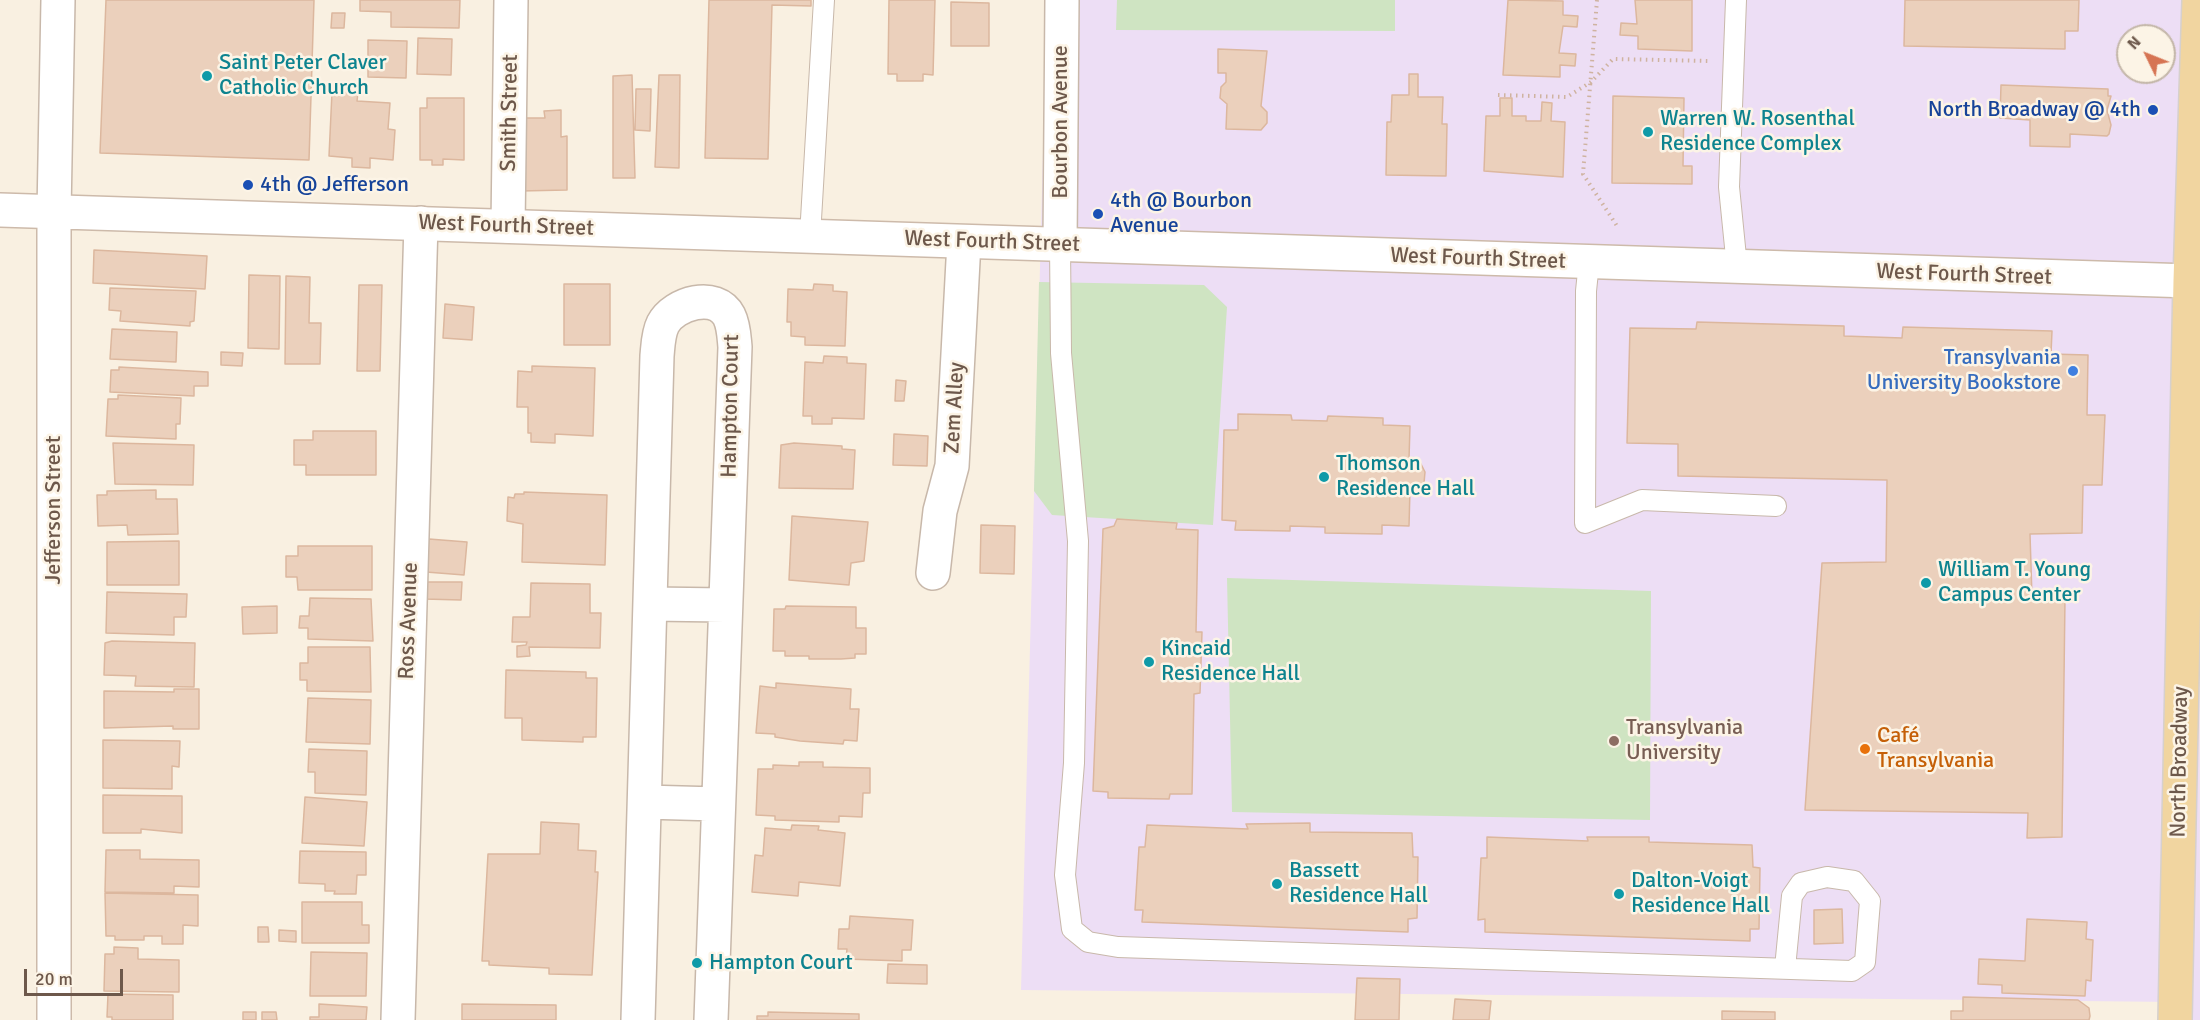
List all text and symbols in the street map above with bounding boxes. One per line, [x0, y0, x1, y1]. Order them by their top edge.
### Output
north arrow [2116, 24, 2176, 84]
text: N [2123, 32, 2145, 54]
street label: Bourbon Avenue [1048, 45, 1074, 199]
place label: Saint Peter Claver Catholic Church [219, 50, 387, 101]
street label: Smith Street [496, 54, 524, 172]
marker: Saint Peter Claver Catholic Church [200, 69, 214, 83]
place label: North Broadway @ 4th [1928, 97, 2141, 123]
marker: North Broadway @ 4th [2146, 103, 2160, 117]
place label: Warren W. Rosenthal Residence Complex [1660, 106, 1855, 158]
marker: Warren W. Rosenthal Residence Complex [1641, 125, 1655, 139]
place label: 4th @ Jefferson [260, 172, 409, 198]
marker: 4th @ Jefferson [241, 178, 255, 192]
place label: 4th @ Bourbon Avenue [1110, 188, 1252, 240]
marker: 4th @ Bourbon Avenue [1091, 207, 1105, 221]
street label: West Fourth Street [418, 210, 594, 242]
street label: West Fourth Street [904, 226, 1080, 258]
street label: West Fourth Street [1390, 243, 1566, 275]
street label: West Fourth Street [1876, 259, 2052, 291]
street label: Hampton Court [717, 334, 745, 478]
place label: Transylvania University Bookstore [1867, 345, 2061, 396]
street label: Zem Alley [939, 361, 971, 455]
marker: Transylvania University Bookstore [2066, 364, 2080, 378]
street label: Jefferson Street [41, 435, 67, 585]
place label: Thomson Residence Hall [1336, 451, 1475, 502]
marker: Thomson Residence Hall [1317, 470, 1331, 484]
place label: William T. Young Campus Center [1938, 557, 2091, 608]
street label: Ross Avenue [394, 562, 424, 680]
marker: William T. Young Campus Center [1919, 576, 1933, 590]
place label: Kincaid Residence Hall [1161, 636, 1300, 688]
marker: Kincaid Residence Hall [1142, 655, 1156, 669]
street label: North Broadway [2165, 686, 2195, 838]
place label: Transylvania University [1626, 715, 1743, 766]
place label: Café Transylvania [1877, 723, 1994, 774]
marker: Transylvania University [1607, 734, 1621, 748]
marker: Café Transylvania [1858, 742, 1872, 756]
place label: Bassett Residence Hall [1289, 858, 1428, 909]
place label: Dalton-Voigt Residence Hall [1631, 868, 1770, 920]
marker: Bassett Residence Hall [1270, 877, 1284, 891]
marker: Dalton-Voigt Residence Hall [1612, 887, 1626, 901]
place label: Hampton Court [709, 950, 853, 976]
marker: Hampton Court [690, 956, 704, 970]
scale bar [27, 957, 126, 995]
text: 20 m [35, 968, 73, 990]

